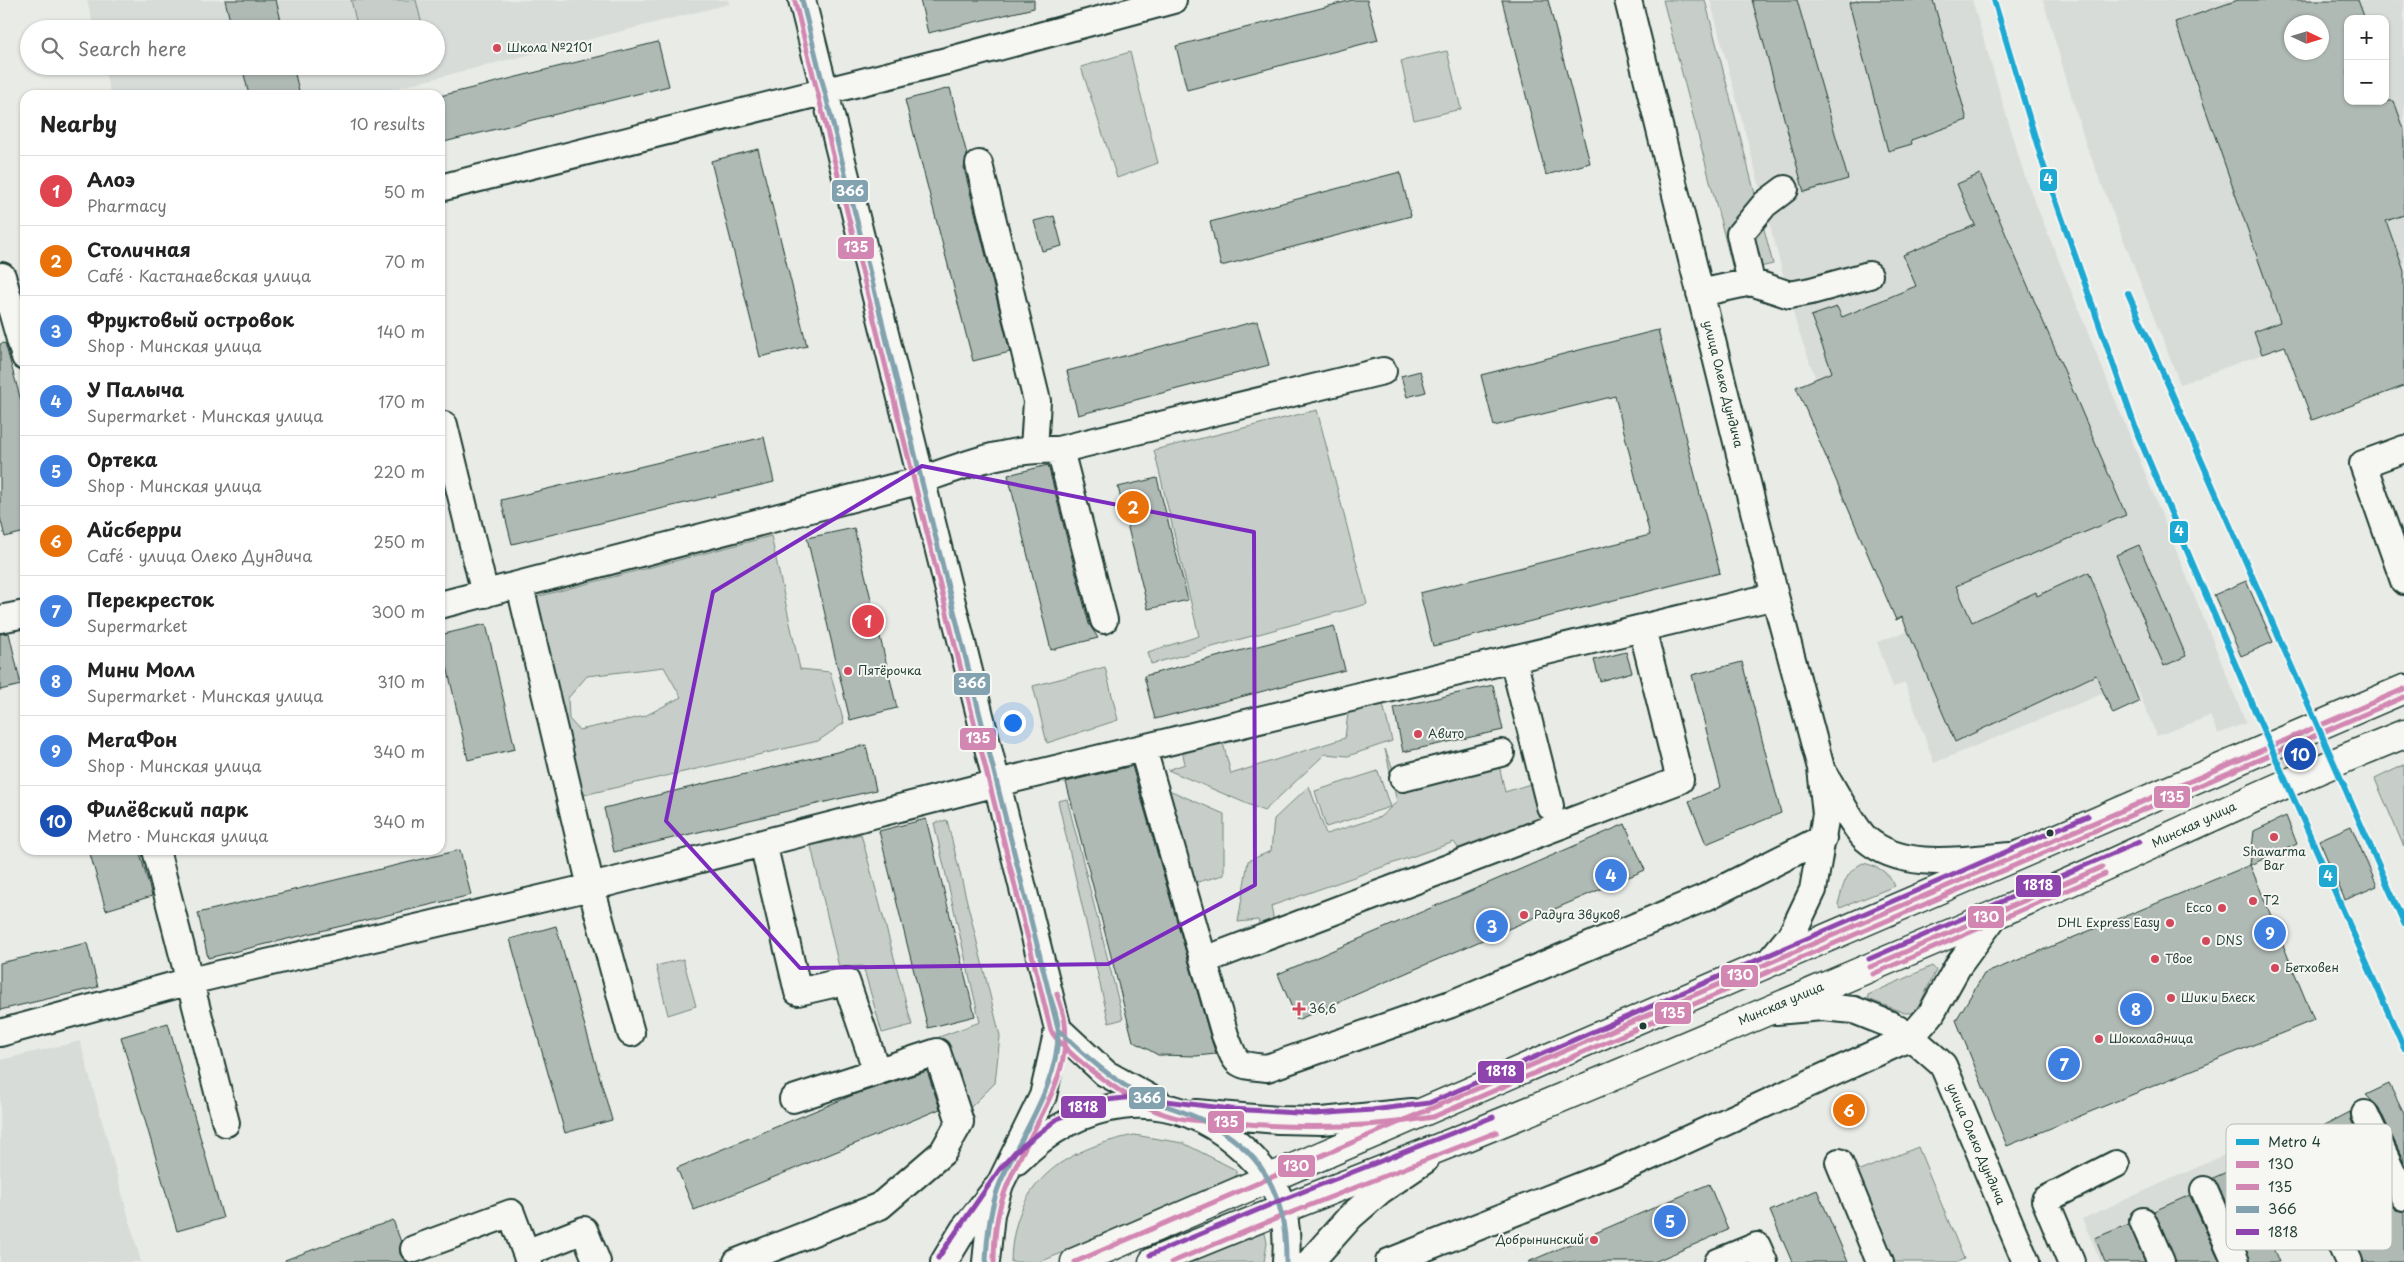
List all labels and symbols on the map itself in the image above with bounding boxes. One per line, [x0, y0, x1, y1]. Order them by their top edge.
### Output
north arrow [2284, 15, 2329, 60]
place label: Школа №2101 [507, 38, 592, 56]
marker: Школа №2101 [491, 42, 503, 54]
line badge: 4 [2039, 168, 2058, 192]
text: 4 [2043, 168, 2053, 189]
line badge: 366 [831, 179, 869, 203]
text: 366 [836, 180, 864, 201]
line badge: 135 [837, 236, 875, 260]
text: 135 [844, 236, 868, 257]
street label: улица Олеко Дундича [1699, 318, 1749, 450]
pin: 2 [1117, 488, 1149, 526]
line badge: 4 [2169, 520, 2189, 544]
text: 4 [2174, 520, 2184, 541]
pin: 1 [852, 602, 884, 640]
place label: Пятёрочка [858, 661, 922, 679]
marker: Пятёрочка [842, 665, 854, 677]
line badge: 366 [953, 672, 991, 696]
text: 366 [958, 672, 986, 693]
your location [1000, 710, 1026, 736]
place label: Авито [1428, 724, 1465, 742]
line badge: 135 [959, 727, 997, 751]
text: 135 [966, 727, 990, 748]
marker: Авито [1412, 728, 1424, 740]
pin: 10 [2284, 735, 2316, 773]
line badge: 135 [2153, 785, 2191, 809]
text: 135 [2160, 786, 2184, 807]
street label: Минская улица [2148, 796, 2239, 852]
unlabelled marker [2045, 828, 2055, 838]
marker: Shawarma Bar [2268, 831, 2280, 843]
place label: Shawarma Bar [2242, 842, 2306, 874]
pin: 4 [1595, 856, 1627, 894]
line badge: 4 [2318, 864, 2338, 888]
text: 4 [2323, 865, 2333, 886]
line badge: 1818 [2015, 874, 2062, 898]
text: 1818 [2023, 874, 2053, 895]
place label: T2 [2263, 891, 2279, 909]
marker: T2 [2247, 895, 2259, 907]
place label: Ecco [2186, 898, 2212, 916]
marker: Ecco [2216, 902, 2228, 914]
place label: Радуга Звуков [1534, 905, 1620, 923]
line badge: 130 [1967, 905, 2005, 929]
text: 130 [1973, 906, 1999, 927]
pin: 3 [1476, 907, 1508, 945]
marker: Радуга Звуков [1518, 909, 1530, 921]
place label: DHL Express Easy [2057, 913, 2160, 931]
pin: 9 [2254, 914, 2286, 952]
marker: DHL Express Easy [2164, 917, 2176, 929]
place label: DNS [2216, 931, 2243, 949]
marker: DNS [2200, 935, 2212, 947]
place label: Твое [2165, 949, 2193, 967]
marker: Твое [2149, 953, 2161, 965]
place label: Бетховен [2285, 958, 2339, 976]
marker: Бетховен [2269, 962, 2281, 974]
line badge: 130 [1720, 964, 1759, 988]
text: 130 [1727, 964, 1753, 985]
street label: Минская улица [1735, 977, 1827, 1029]
place label: Шик и Блеск [2181, 988, 2256, 1006]
pin: 8 [2120, 990, 2152, 1028]
marker: Шик и Блеск [2165, 992, 2177, 1004]
place label: 36,6 [1309, 999, 1337, 1017]
line badge: 135 [1654, 1001, 1692, 1025]
text: 135 [1661, 1002, 1685, 1023]
marker: 36,6 [1293, 1003, 1305, 1015]
unlabelled marker [1638, 1021, 1648, 1031]
place label: Шоколадница [2109, 1029, 2194, 1047]
marker: Шоколадница [2093, 1033, 2105, 1045]
pin: 7 [2048, 1045, 2080, 1083]
line badge: 1818 [1477, 1060, 1525, 1084]
text: 1818 [1486, 1060, 1516, 1081]
street label: улица Олеко Дундича [1943, 1080, 2011, 1208]
line badge: 366 [1128, 1086, 1166, 1110]
text: 366 [1133, 1087, 1161, 1108]
pin: 6 [1833, 1091, 1865, 1129]
line badge: 1818 [1060, 1095, 1107, 1119]
text: 1818 [1068, 1096, 1098, 1117]
line badge: 135 [1207, 1110, 1245, 1134]
text: 135 [1214, 1111, 1238, 1132]
legend [2226, 1124, 2392, 1250]
text: Metro 4 [2268, 1131, 2321, 1152]
text: 130 [2268, 1153, 2294, 1174]
line badge: 130 [1277, 1154, 1316, 1178]
text: 130 [1283, 1155, 1309, 1176]
text: 135 [2268, 1176, 2292, 1197]
text: 366 [2268, 1198, 2297, 1219]
pin: 5 [1654, 1202, 1686, 1240]
text: 1818 [2268, 1221, 2298, 1242]
place label: Добрынинский [1495, 1230, 1584, 1248]
marker: Добрынинский [1588, 1234, 1600, 1246]

